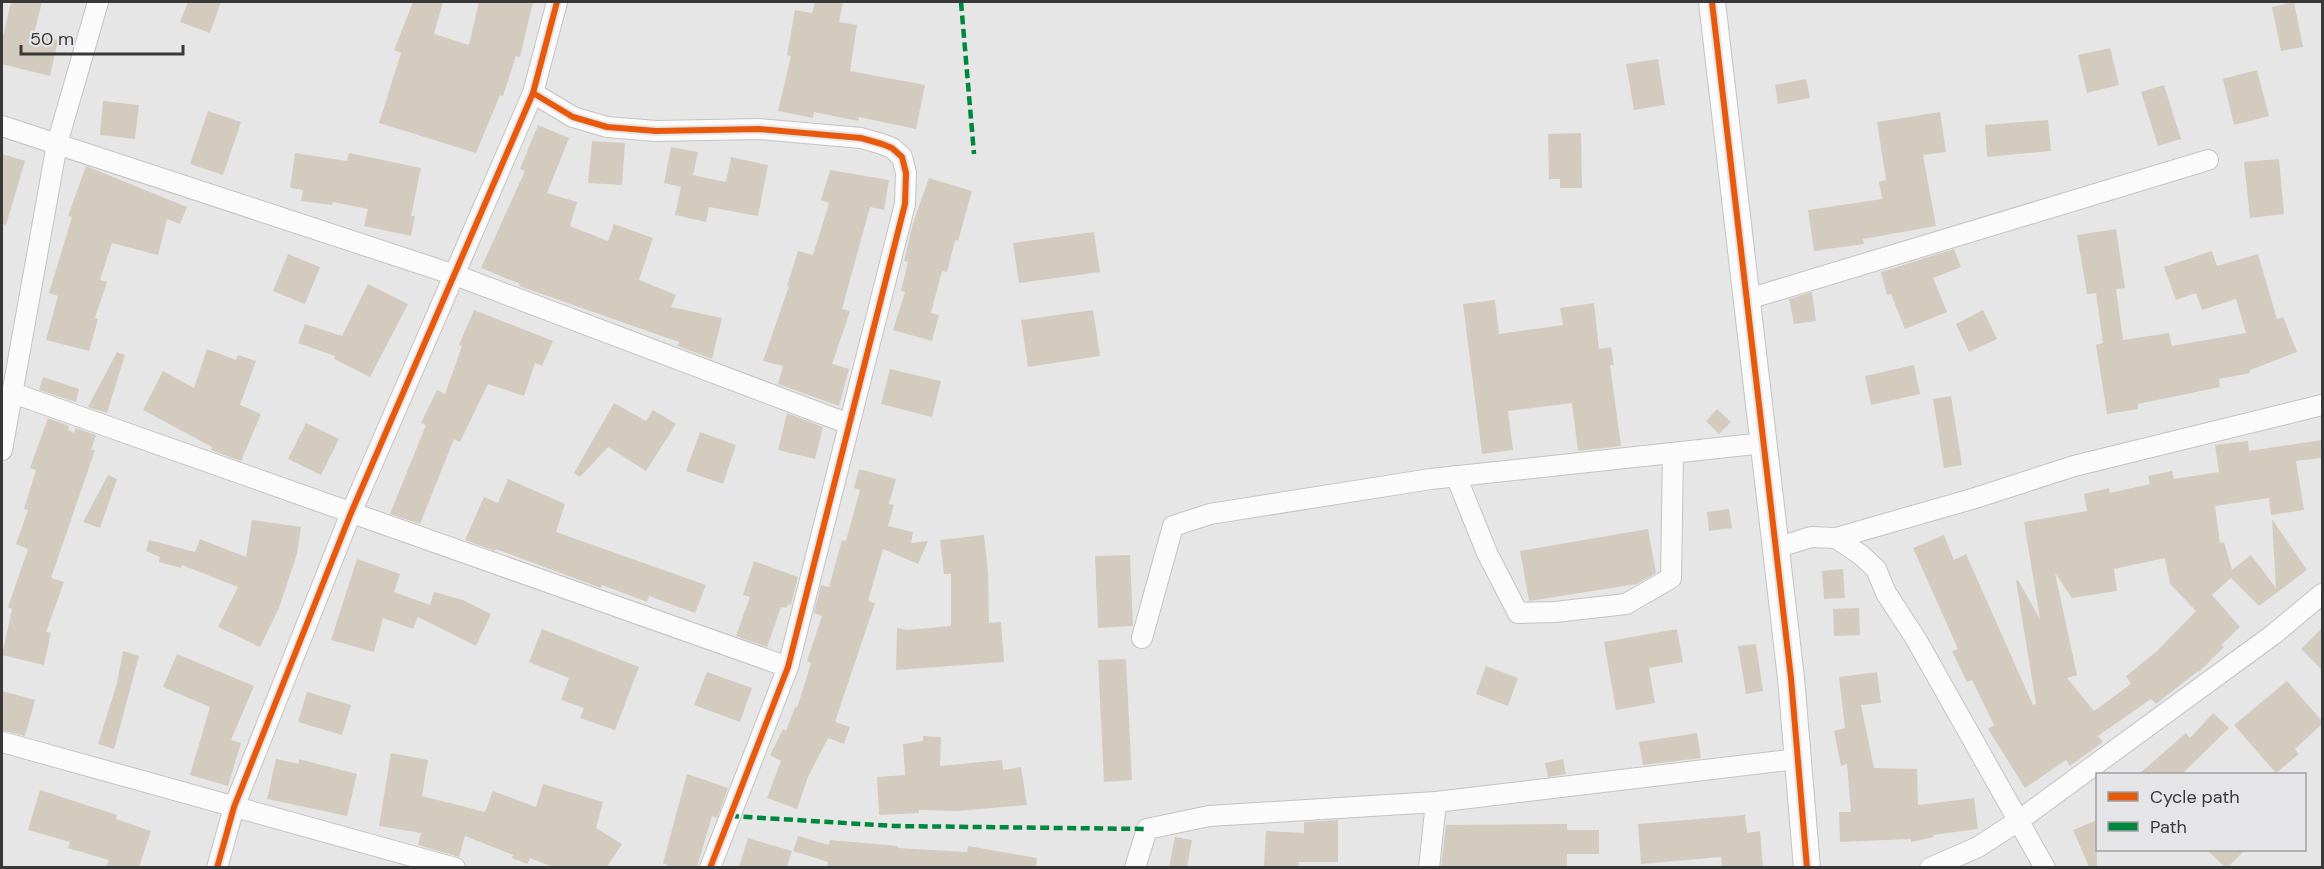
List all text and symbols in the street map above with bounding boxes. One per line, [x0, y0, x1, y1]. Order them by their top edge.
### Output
scale bar [21, 18, 183, 56]
text: 50 m [30, 27, 74, 51]
legend [2096, 773, 2306, 851]
text: Cycle path [2150, 785, 2240, 809]
text: Path [2150, 815, 2187, 839]

